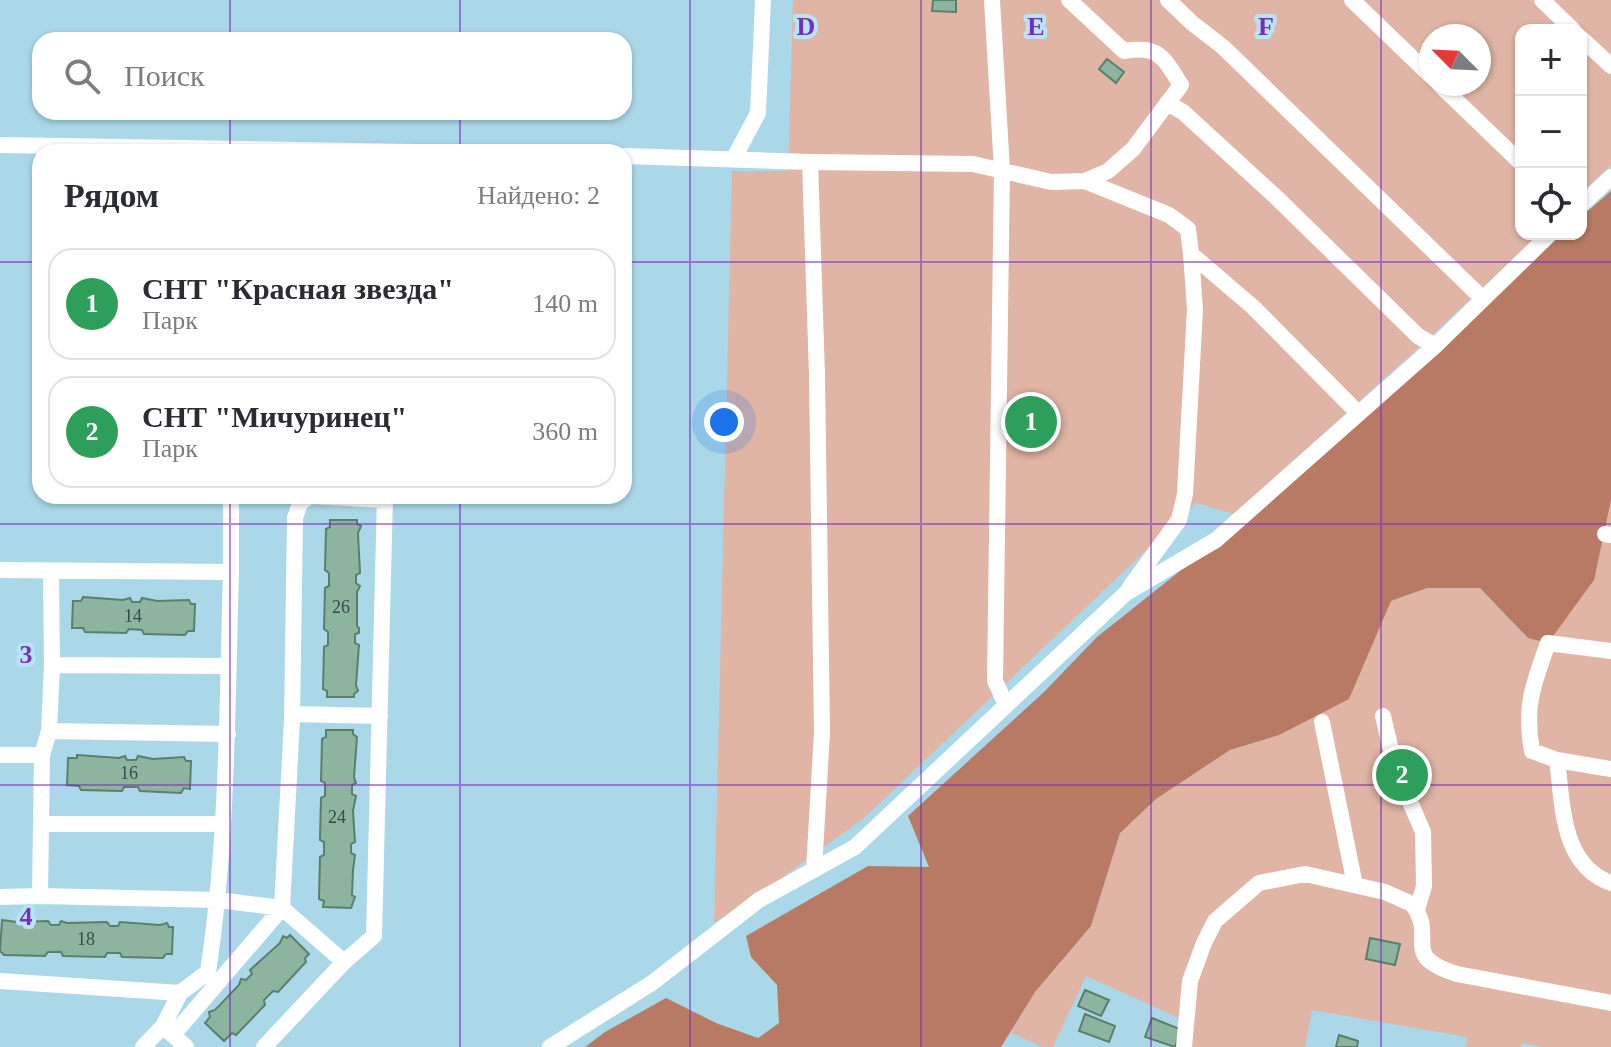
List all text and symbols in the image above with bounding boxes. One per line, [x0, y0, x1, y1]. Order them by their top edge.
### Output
text: D [797, 12, 815, 41]
text: E [1027, 12, 1045, 41]
text: F [1258, 12, 1274, 41]
north arrow [1419, 24, 1491, 96]
map controls [1515, 24, 1587, 240]
button: + [1515, 24, 1587, 96]
search box [32, 32, 632, 120]
icon: search [60, 54, 104, 98]
text: Поиск [124, 59, 205, 92]
button: − [1515, 96, 1587, 168]
button: locate [1515, 168, 1587, 240]
text: Рядом [64, 177, 159, 214]
text: Найдено: 2 [477, 181, 600, 210]
text: СНТ "Красная звезда" [142, 272, 454, 305]
text: 1 [86, 289, 99, 318]
text: 140 m [532, 289, 598, 318]
text: Парк [142, 306, 198, 335]
pin: 1 [1005, 392, 1057, 452]
text: СНТ "Мичуринец" [142, 400, 407, 433]
your location [704, 402, 744, 442]
text: 2 [86, 417, 99, 446]
text: 360 m [532, 417, 598, 446]
text: Парк [142, 434, 198, 463]
house number: 26 [332, 597, 350, 617]
house number: 14 [124, 606, 142, 626]
text: 3 [20, 640, 33, 669]
pin: 2 [1376, 745, 1428, 805]
house number: 16 [120, 763, 138, 783]
house number: 24 [328, 807, 346, 827]
text: 4 [20, 902, 33, 931]
house number: 18 [77, 929, 95, 949]

